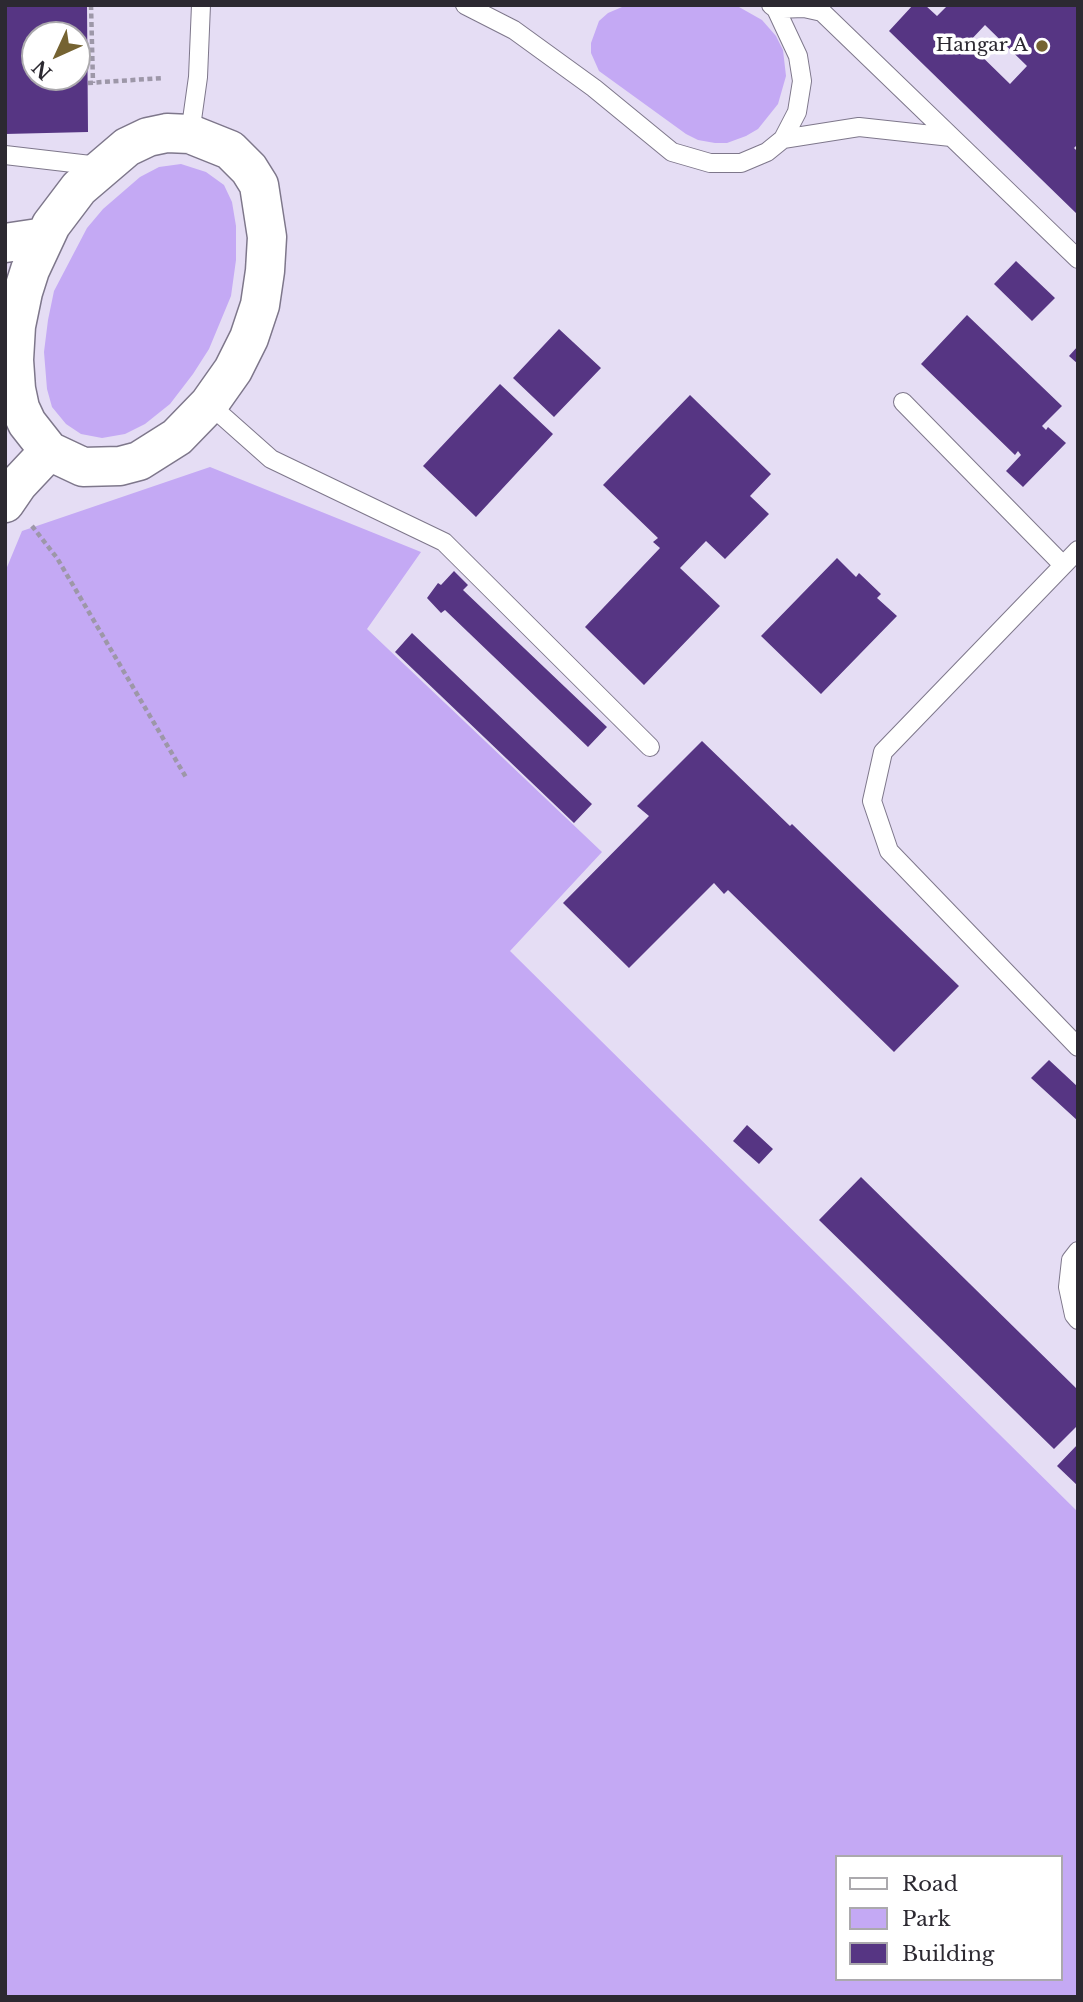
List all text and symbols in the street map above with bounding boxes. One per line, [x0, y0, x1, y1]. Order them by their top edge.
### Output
north arrow [21, 21, 91, 91]
place label: Hangar A [936, 35, 1028, 57]
marker: Hangar A [1034, 38, 1050, 54]
text: N [28, 55, 57, 84]
legend [834, 1855, 1062, 1981]
text: Road [902, 1871, 958, 1897]
text: Park [902, 1906, 951, 1932]
text: Building [902, 1941, 994, 1967]

